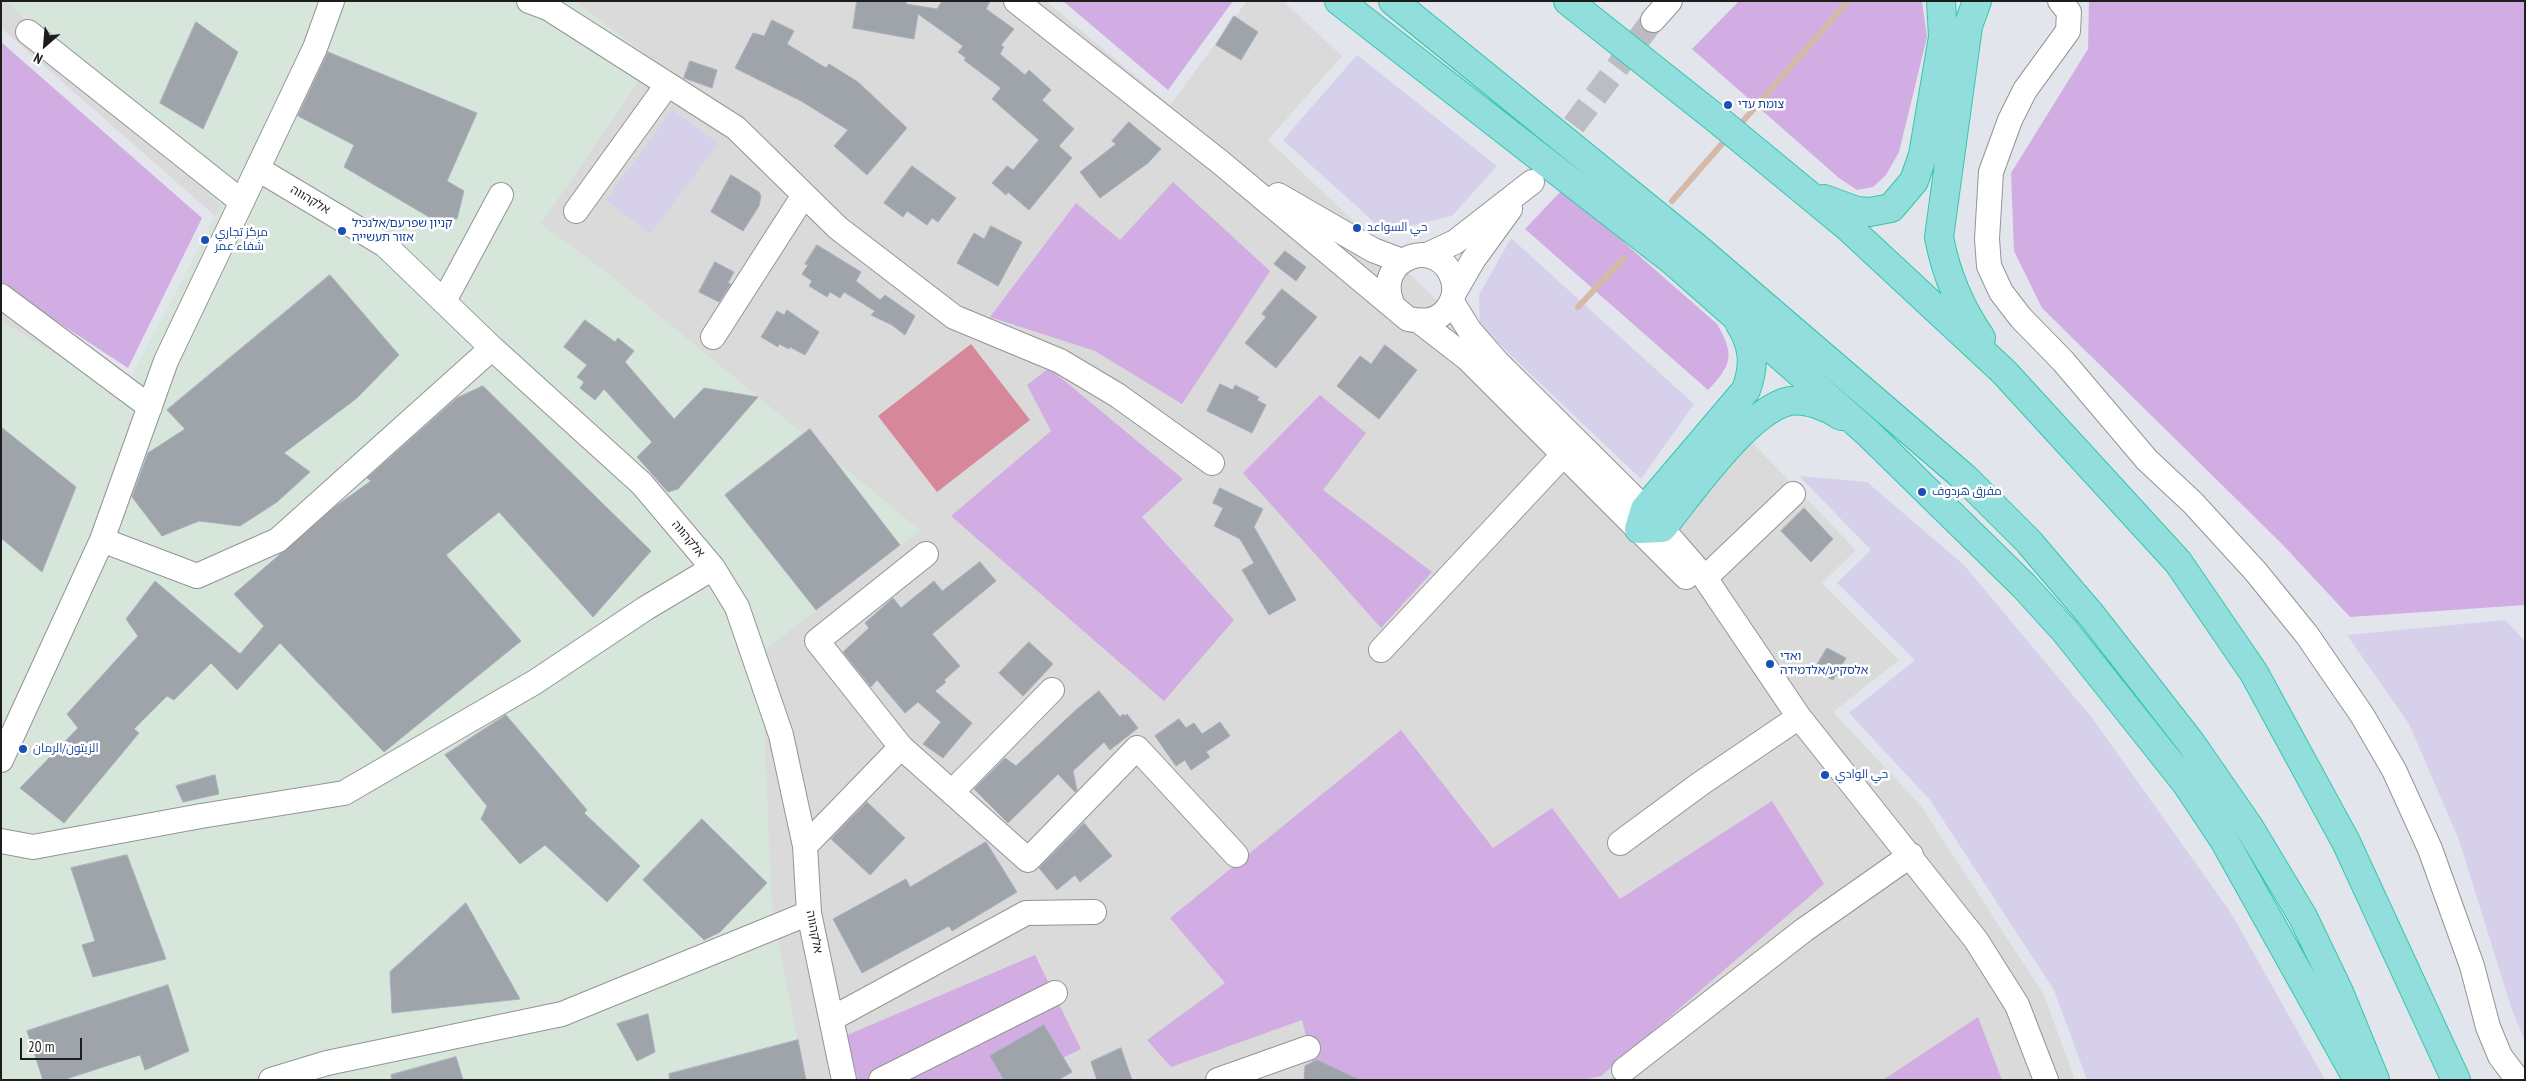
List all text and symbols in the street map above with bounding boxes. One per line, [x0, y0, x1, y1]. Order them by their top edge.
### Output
north arrow [20, 20, 70, 70]
text: N [31, 49, 46, 68]
place label: צומת עדי [1738, 98, 1784, 112]
marker: צומת עדי [1722, 99, 1734, 111]
street label: אלקהווה [288, 183, 332, 217]
place label: קניון שפרעם/אלנכיל אזור תעשייה [352, 217, 453, 245]
place label: حي السواعد [1367, 221, 1427, 235]
marker: حي السواعد [1351, 222, 1363, 234]
marker: קניון שפרעם/אלנכיל אזור תעשייה [336, 225, 348, 237]
place label: مركز تجاري شفاء عمر [215, 226, 268, 254]
marker: مركز تجاري شفاء عمر [199, 234, 211, 246]
place label: مفرق هَردوف [1932, 485, 2002, 499]
marker: مفرق هَردوف [1916, 486, 1928, 498]
street label: אלקהווה [668, 518, 708, 560]
place label: ואדי אלסקיע/אלדמידה [1780, 650, 1868, 678]
marker: ואדי אלסקיע/אלדמידה [1764, 658, 1776, 670]
place label: الزيتون/الرمان [33, 742, 99, 756]
marker: الزيتون/الرمان [17, 743, 29, 755]
place label: حي الوادي [1835, 768, 1888, 782]
marker: حي الوادي [1819, 769, 1831, 781]
street label: אלקהווה [803, 909, 825, 955]
scale bar [22, 1028, 85, 1060]
text: 20 m [28, 1037, 54, 1056]

